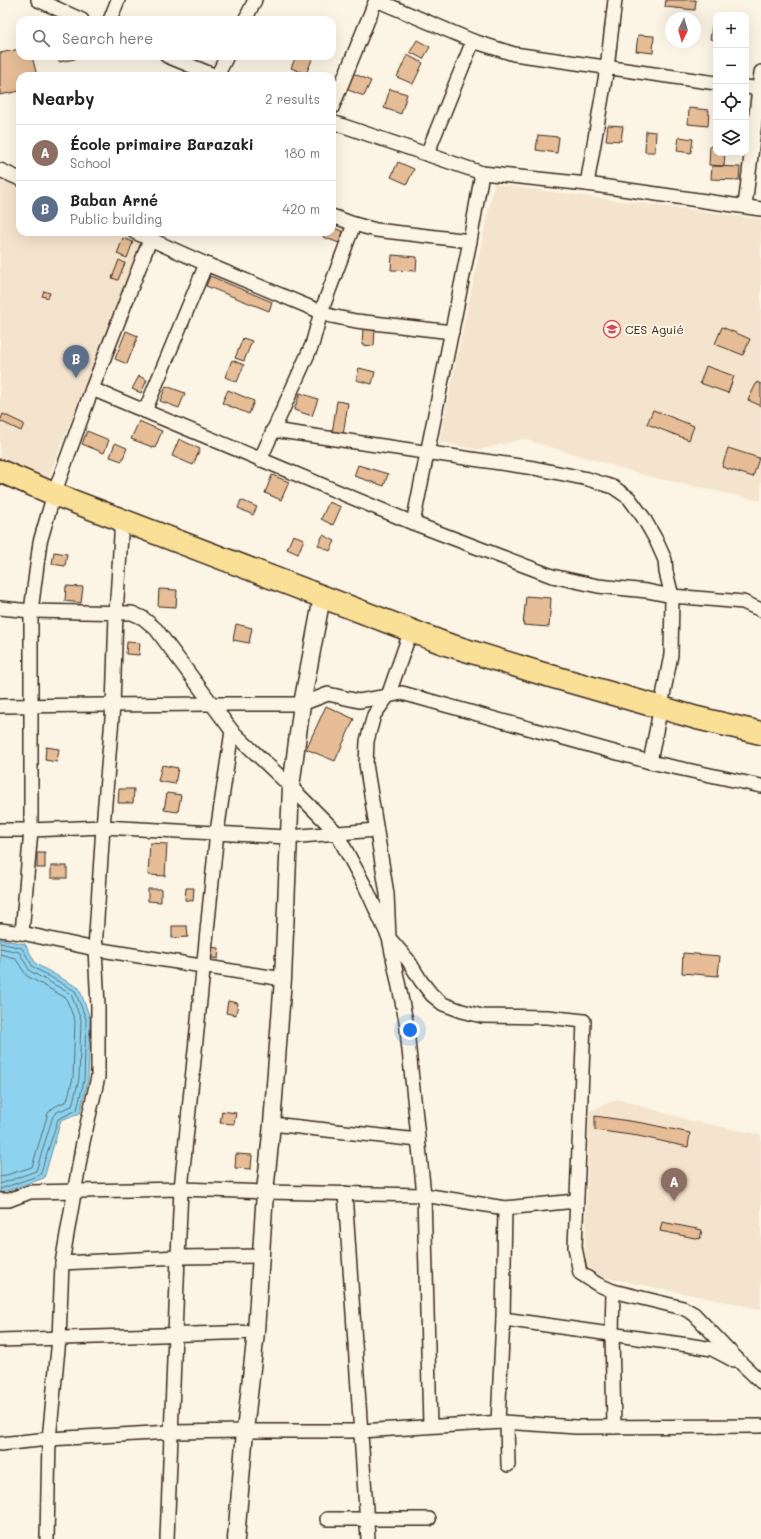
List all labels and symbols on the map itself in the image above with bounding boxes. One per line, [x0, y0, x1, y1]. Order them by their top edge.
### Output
north arrow [665, 12, 701, 48]
school or university icon: CES Aguié [602, 319, 622, 339]
place label: CES Aguié [625, 321, 684, 337]
pin: B [63, 345, 89, 378]
your location [400, 1020, 420, 1040]
pin: A [661, 1168, 687, 1201]

